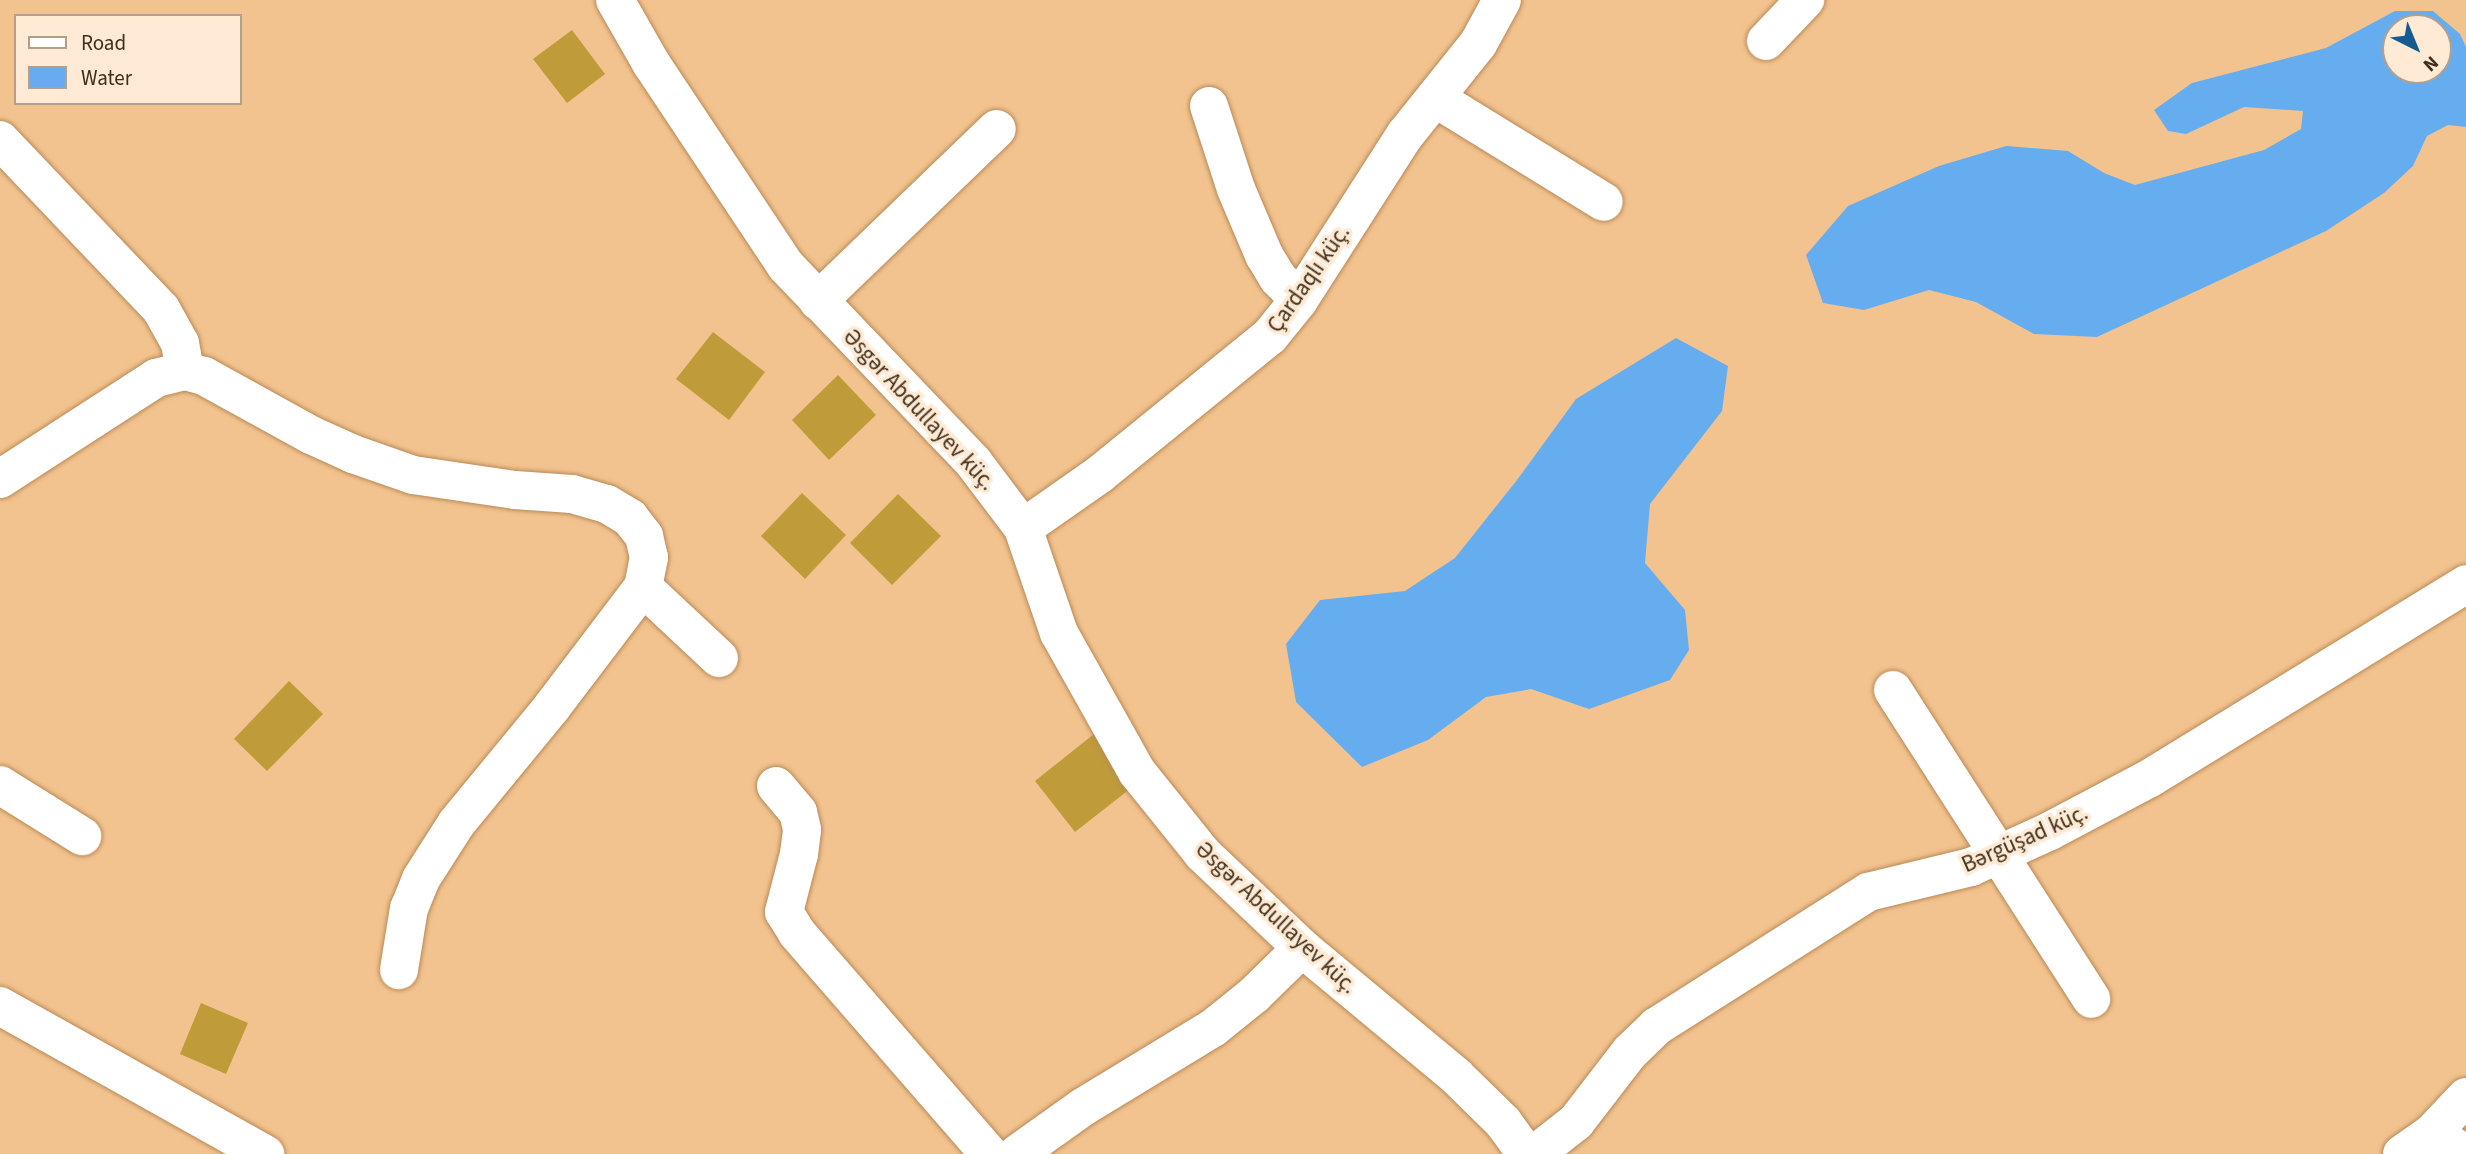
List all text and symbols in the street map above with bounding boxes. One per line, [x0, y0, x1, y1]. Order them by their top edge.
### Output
legend [14, 14, 242, 105]
north arrow [2382, 14, 2452, 84]
text: Road [81, 28, 126, 58]
text: N [2416, 49, 2444, 77]
text: Water [81, 63, 132, 93]
street label: Çardaqlı küç. [1262, 220, 1356, 338]
street label: Əsgər Abdullayev küç. [837, 323, 1001, 497]
street label: Bərgüşad küç. [1958, 799, 2092, 879]
street label: Əsgər Abdullayev küç. [1189, 836, 1363, 1000]

